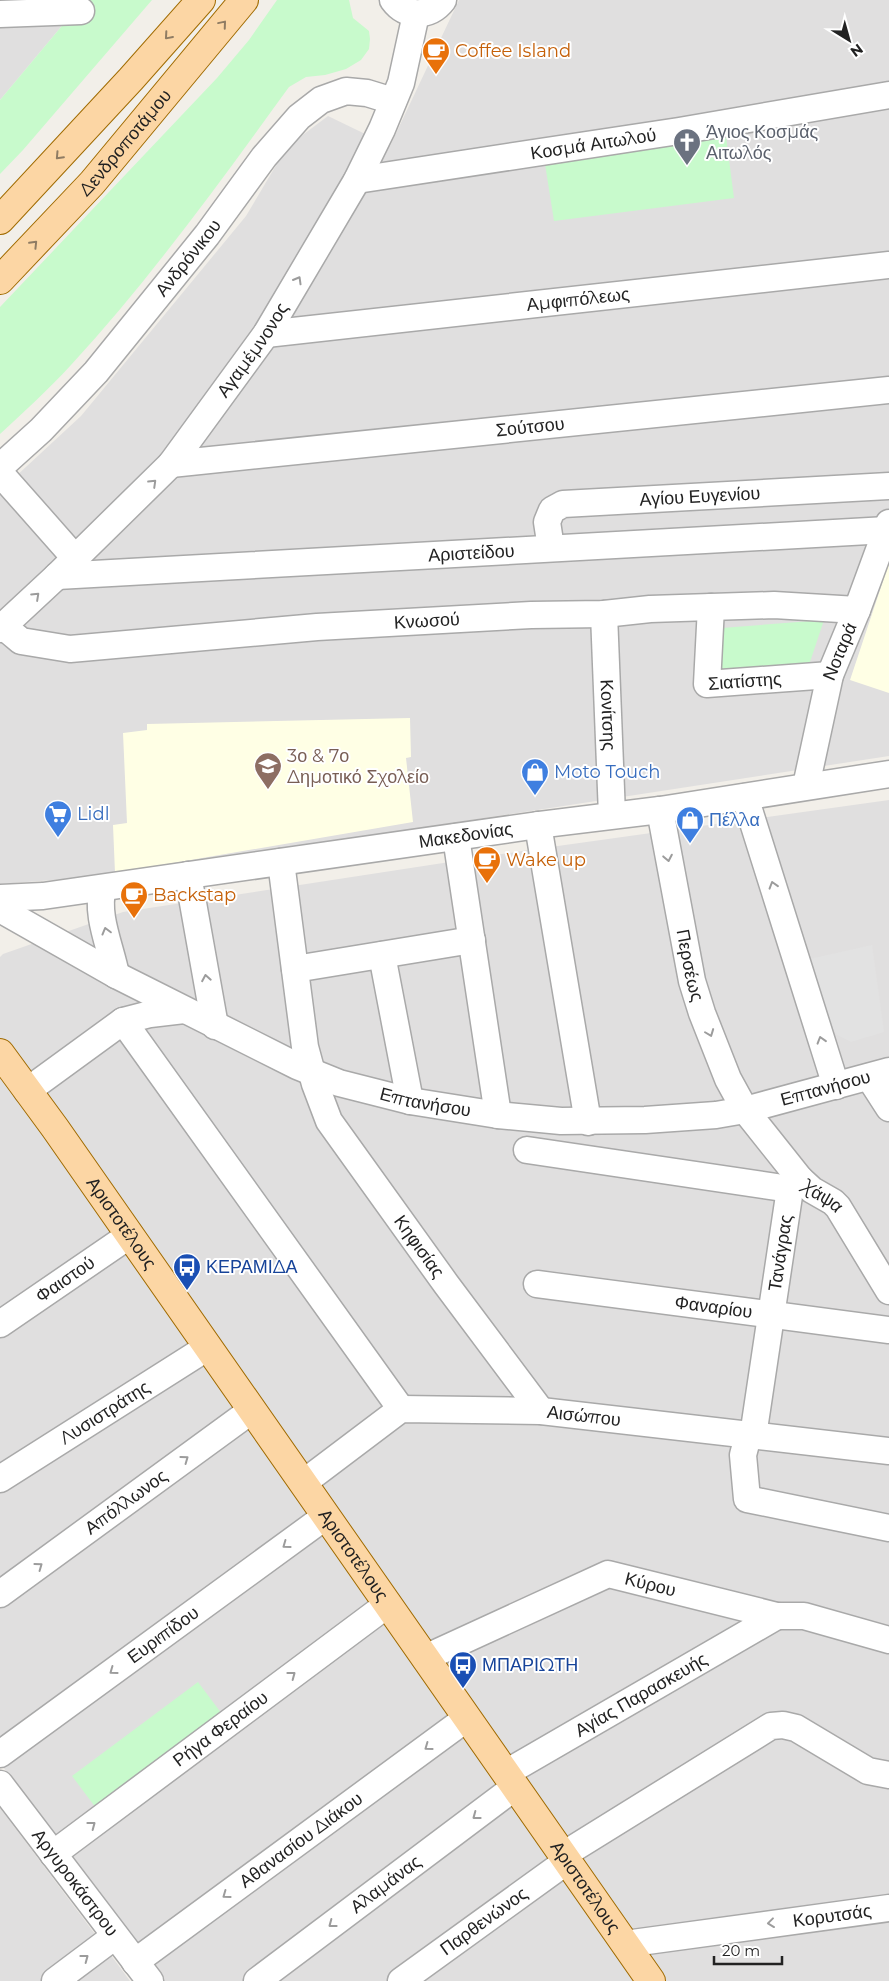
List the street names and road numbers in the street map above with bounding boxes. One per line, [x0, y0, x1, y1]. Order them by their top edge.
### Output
street label: Δενδροποτάμου [74, 85, 176, 201]
street label: Κοσμά Αιτωλού [529, 124, 658, 164]
street label: Ανδρόνικου [151, 215, 226, 301]
street label: Αμφιπόλεως [525, 283, 631, 316]
street label: Αγαμέμνονος [212, 298, 293, 402]
street label: Σούτσου [495, 413, 565, 441]
street label: Αγίου Ευγενίου [639, 482, 761, 511]
street label: Αριστείδου [428, 540, 515, 566]
street label: Κνωσού [393, 608, 460, 634]
street label: Νοταρά [818, 619, 862, 684]
street label: Σιατίστης [707, 668, 783, 695]
street label: Κονίτσης [596, 679, 620, 751]
street label: Μακεδονίας [417, 818, 514, 853]
street label: Περσέως [672, 927, 709, 1004]
street label: Επτανήσου [778, 1066, 873, 1111]
street label: Επτανήσου [378, 1083, 472, 1122]
street label: Αριστοτέλους [82, 1173, 161, 1274]
street label: Χάψα [796, 1174, 848, 1217]
street label: Κηφισίας [389, 1211, 449, 1282]
street label: Τανάγρας [764, 1213, 797, 1293]
street label: Φαιστού [31, 1251, 99, 1307]
street label: Φαναρίου [673, 1291, 754, 1323]
street label: Λυσιστράτης [56, 1376, 154, 1449]
street label: Αισώπου [546, 1401, 622, 1431]
street label: Απόλλωνος [81, 1465, 172, 1539]
street label: Αριστοτέλους [314, 1505, 393, 1606]
street label: Κύρου [622, 1568, 678, 1601]
street label: Ευριπίδου [123, 1602, 203, 1668]
street label: Αγίας Παρασκευής [571, 1648, 711, 1742]
street label: Ρήγα Φεραίου [169, 1686, 272, 1772]
street label: Αθανασίου Διάκου [235, 1787, 367, 1893]
street label: Αργυροκάστρου [27, 1825, 123, 1941]
street label: Αριστοτέλους [546, 1837, 625, 1938]
street label: Αλαμάνας [346, 1850, 426, 1918]
street label: Παρθενώνος [436, 1882, 532, 1960]
street label: Κορυτσάς [791, 1899, 873, 1932]

